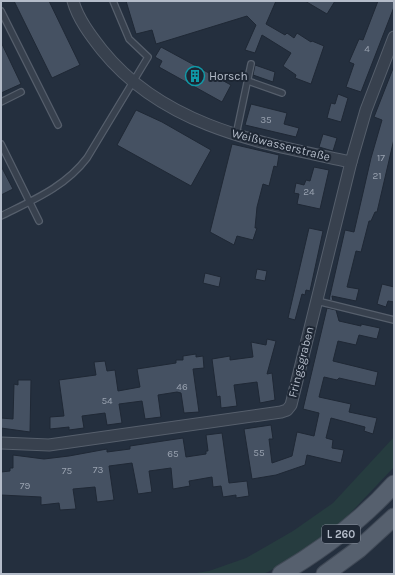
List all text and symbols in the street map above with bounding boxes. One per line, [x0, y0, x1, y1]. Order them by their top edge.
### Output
house number: 4 [364, 43, 370, 55]
building icon: Horsch [184, 65, 206, 87]
place label: Horsch [209, 69, 248, 83]
house number: 35 [260, 114, 272, 126]
street label: Weißwasserstraße [230, 126, 332, 164]
house number: 17 [377, 152, 385, 164]
house number: 21 [372, 170, 382, 182]
house number: 24 [303, 186, 315, 198]
street label: Fringsgraben [285, 325, 317, 399]
house number: 46 [176, 381, 188, 393]
house number: 54 [101, 395, 113, 407]
house number: 55 [253, 447, 265, 459]
house number: 65 [167, 448, 179, 460]
house number: 73 [93, 464, 103, 476]
house number: 75 [62, 465, 73, 477]
house number: 79 [20, 480, 30, 492]
road number: L 260 [322, 525, 360, 543]

